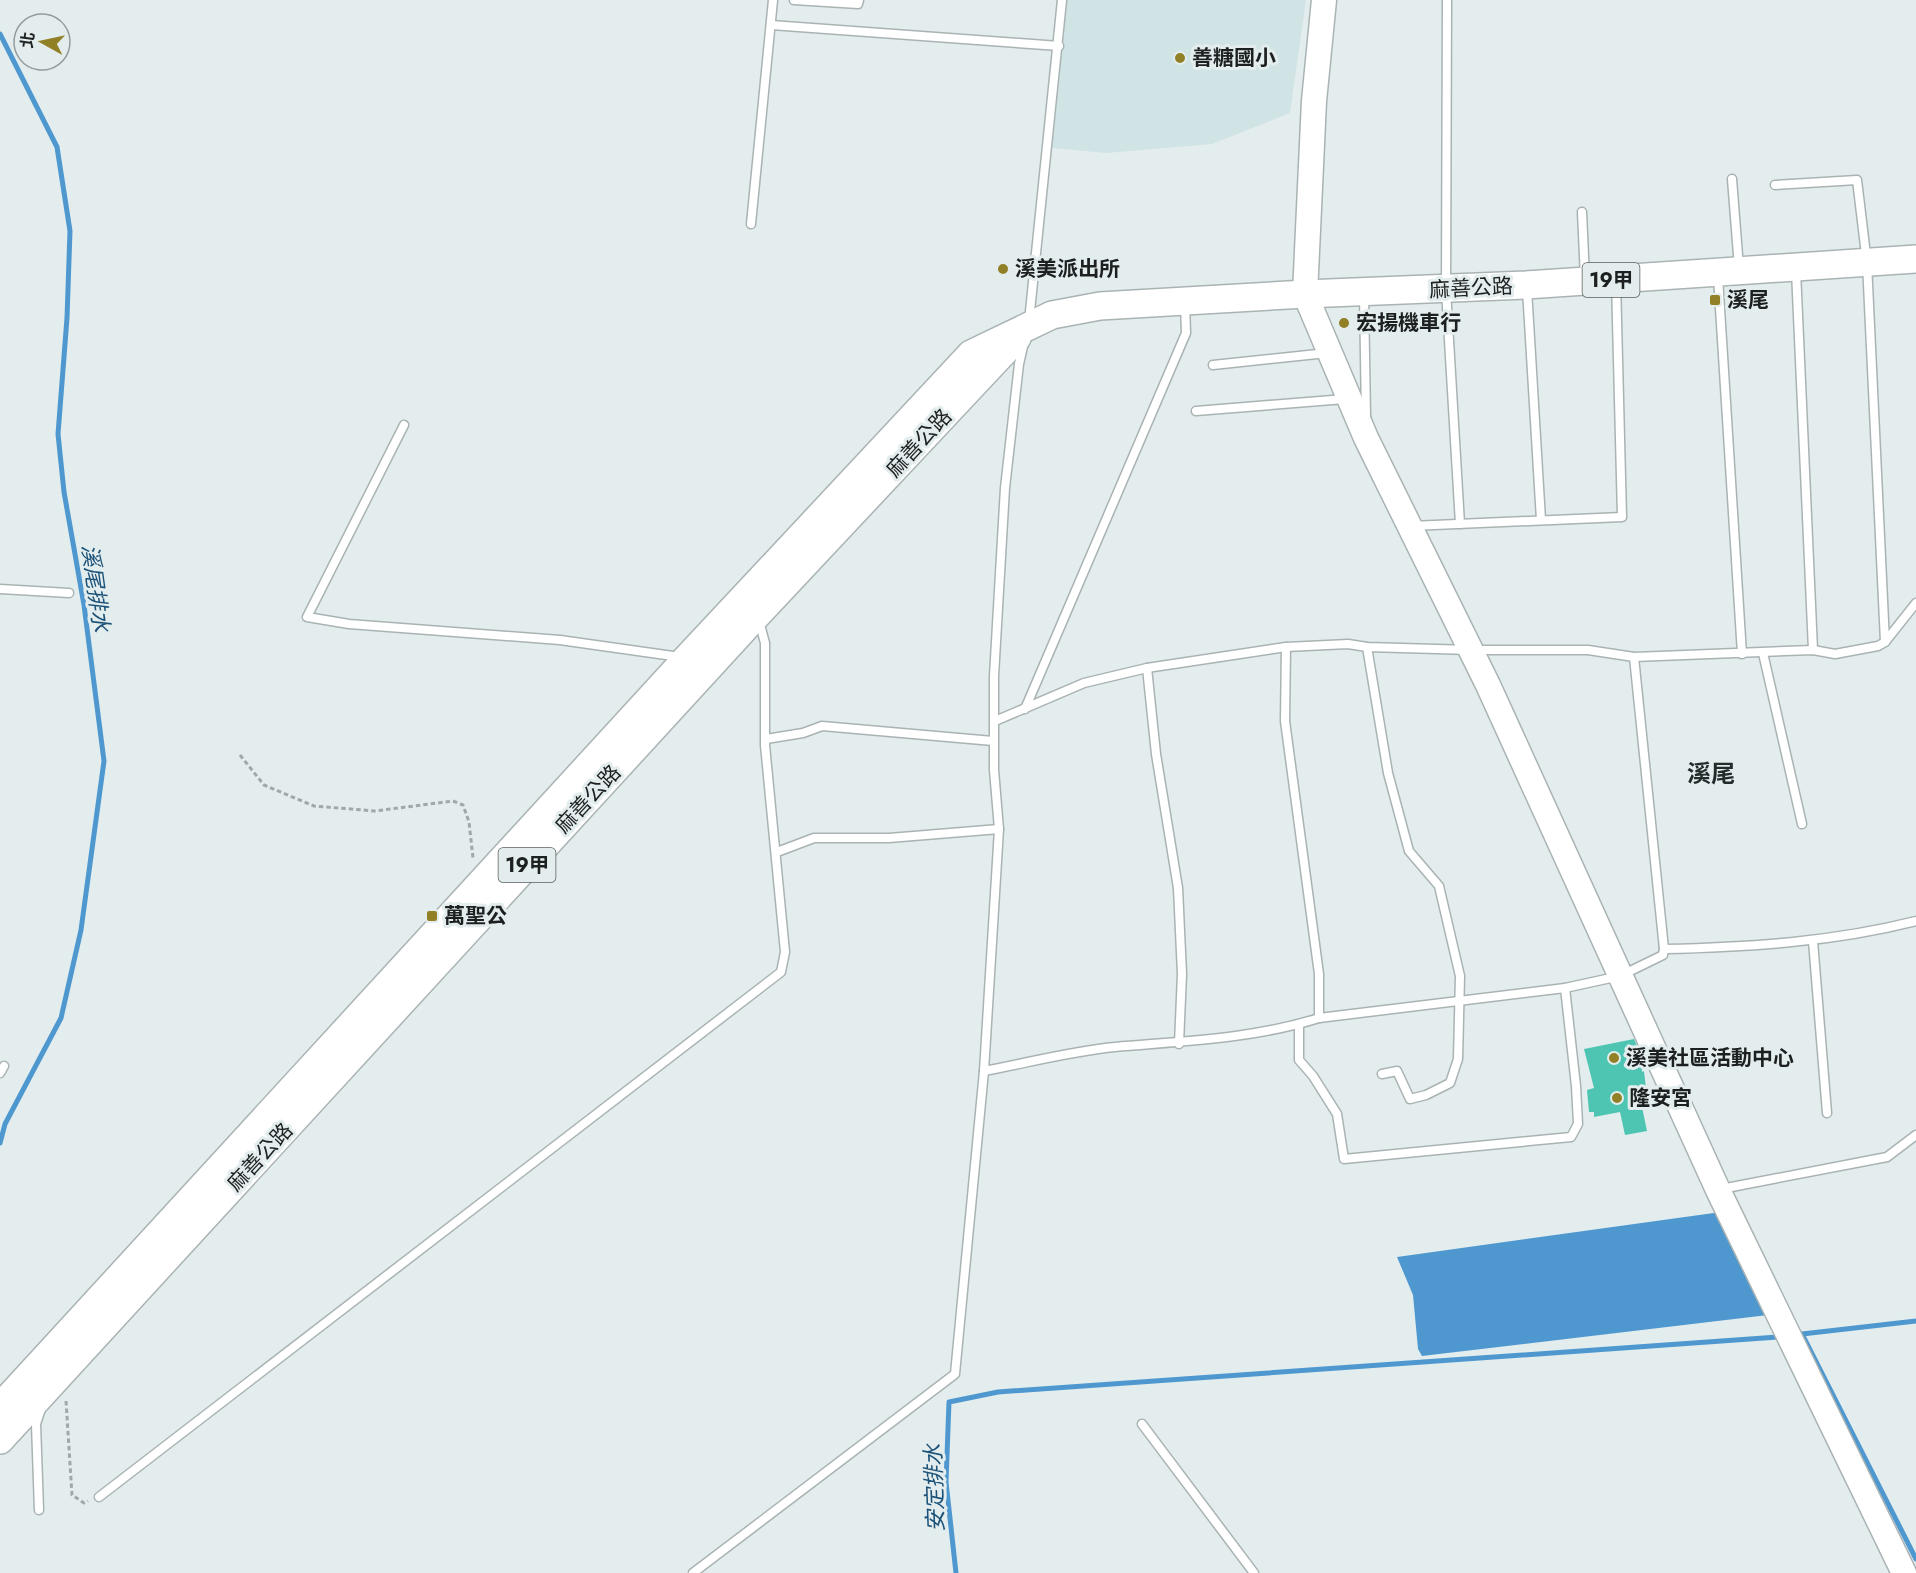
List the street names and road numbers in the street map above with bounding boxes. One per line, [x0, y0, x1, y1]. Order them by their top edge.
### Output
road number: 19甲 [1582, 263, 1640, 297]
street label: 麻善公路 [1428, 271, 1514, 305]
street label: 麻善公路 [879, 402, 959, 484]
street label: 麻善公路 [548, 758, 628, 840]
road number: 19甲 [498, 848, 556, 882]
street label: 麻善公路 [220, 1116, 300, 1198]

